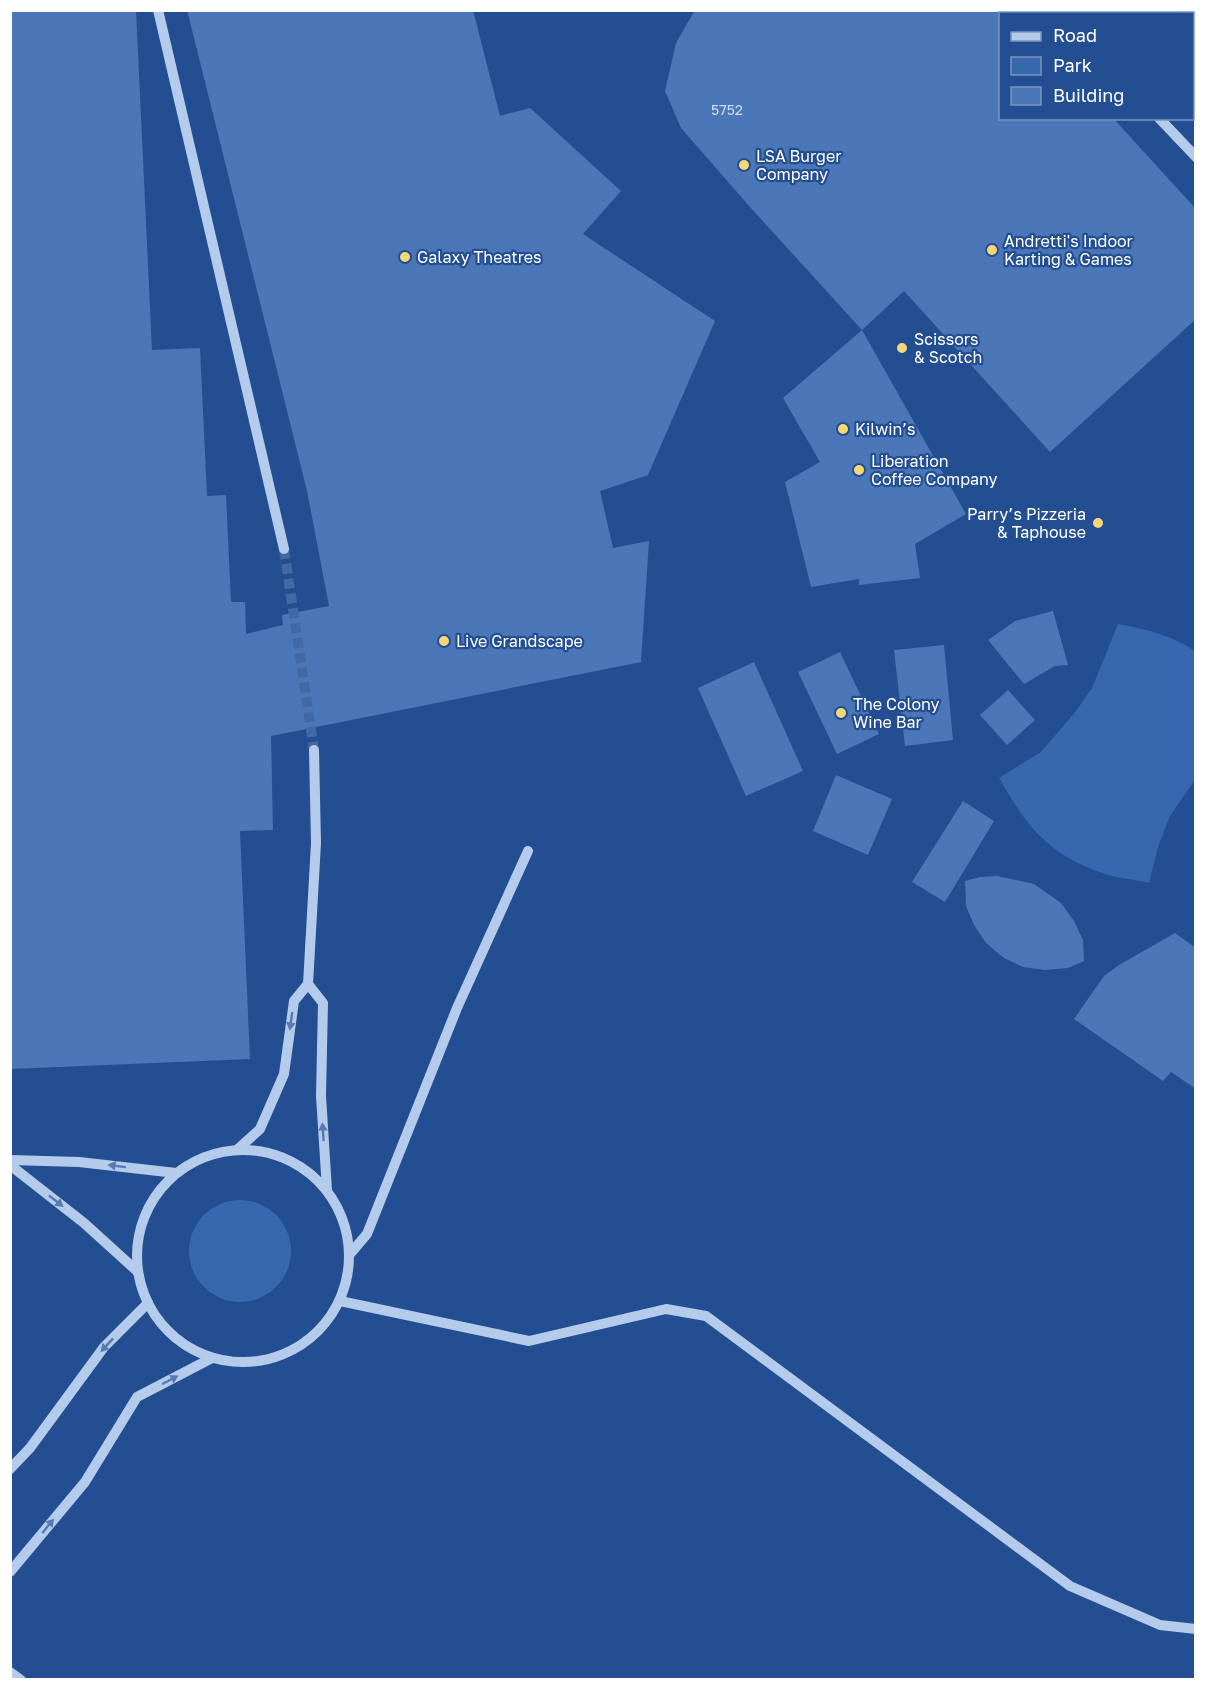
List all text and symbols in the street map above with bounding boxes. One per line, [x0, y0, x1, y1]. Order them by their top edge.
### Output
legend [999, 12, 1194, 120]
text: Road [1053, 24, 1097, 46]
text: Park [1053, 54, 1092, 76]
text: Building [1053, 84, 1124, 106]
house number: 5752 [711, 101, 743, 118]
place label: LSA Burger Company [756, 146, 841, 184]
marker: LSA Burger Company [737, 158, 751, 172]
place label: Andretti's Indoor Karting & Games [1004, 231, 1133, 269]
marker: Andretti's Indoor Karting & Games [985, 243, 999, 257]
place label: Galaxy Theatres [417, 247, 542, 267]
marker: Galaxy Theatres [398, 250, 412, 264]
place label: Scissors & Scotch [914, 329, 982, 367]
marker: Scissors & Scotch [895, 341, 909, 355]
place label: Kilwin’s [855, 419, 916, 439]
marker: Kilwin’s [836, 422, 850, 436]
place label: Liberation Coffee Company [871, 451, 998, 489]
marker: Liberation Coffee Company [852, 463, 866, 477]
place label: Parry’s Pizzeria & Taphouse [967, 504, 1086, 542]
marker: Parry’s Pizzeria & Taphouse [1091, 516, 1105, 530]
place label: Live Grandscape [456, 631, 583, 651]
marker: Live Grandscape [437, 634, 451, 648]
place label: The Colony Wine Bar [853, 694, 940, 732]
marker: The Colony Wine Bar [834, 706, 848, 720]
one-way arrow [287, 1011, 296, 1030]
one-way arrow [319, 1122, 328, 1141]
one-way arrow [108, 1162, 127, 1171]
one-way arrow [49, 1195, 64, 1207]
one-way arrow [100, 1337, 114, 1352]
one-way arrow [162, 1375, 179, 1385]
one-way arrow [41, 1519, 53, 1534]

